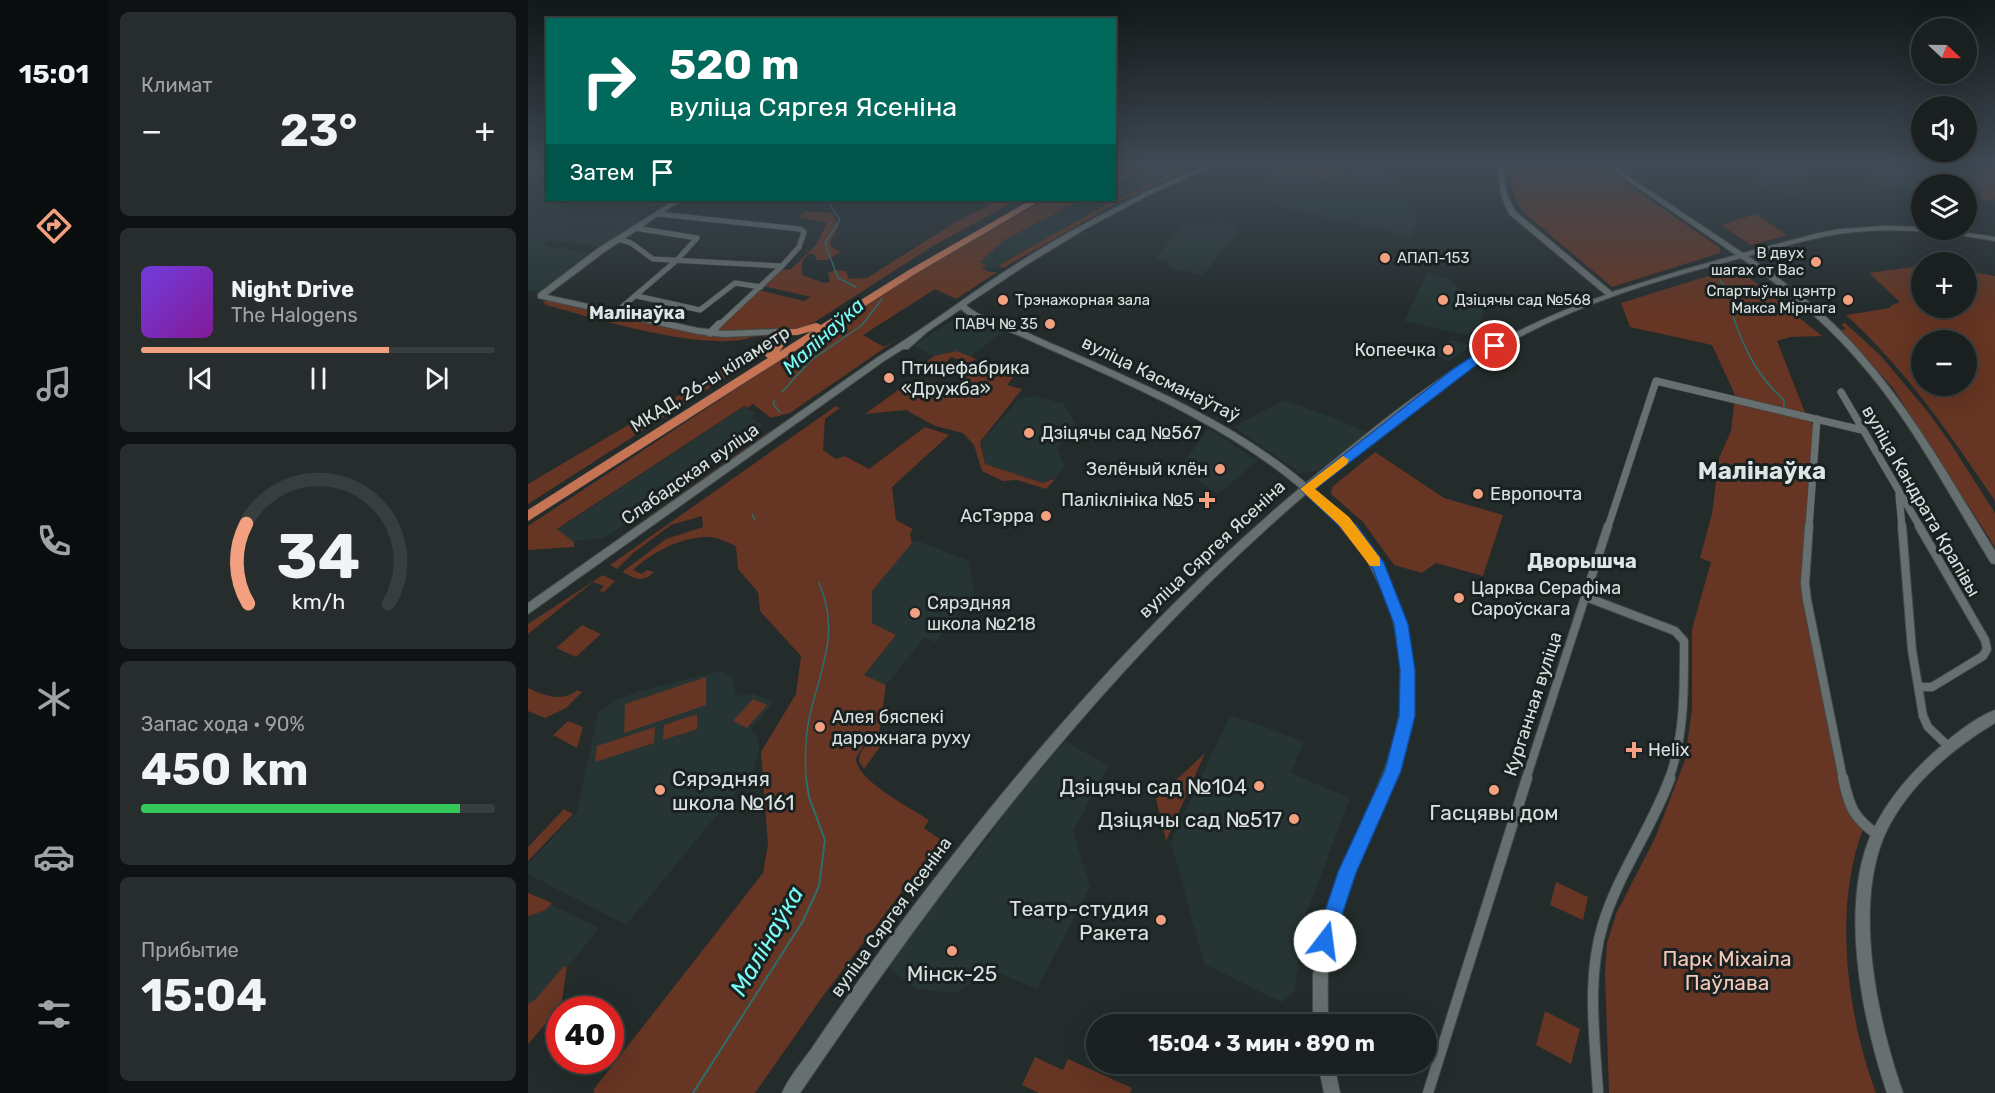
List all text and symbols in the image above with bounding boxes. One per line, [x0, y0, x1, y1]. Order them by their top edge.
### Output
north arrow [1911, 18, 1977, 84]
map controls [1911, 18, 1977, 396]
text: 520 m [669, 40, 799, 90]
icon: right [570, 42, 648, 120]
text: 15:01 [19, 58, 89, 90]
text: Климат [141, 73, 213, 97]
text: вуліца Сяргея Ясеніна [669, 91, 957, 123]
button: sound [1911, 96, 1977, 162]
text: 23° [280, 104, 357, 157]
text: − [141, 111, 162, 150]
text: + [474, 111, 495, 150]
icon: arrive [646, 156, 679, 189]
text: Затем [570, 159, 634, 186]
button: layers [1911, 174, 1977, 240]
icon: directions [33, 205, 75, 247]
place label: В двух шагах от Вас [1711, 244, 1804, 279]
place label: АПАП-153 [1397, 249, 1469, 267]
marker: АПАП-153 [1378, 251, 1392, 265]
button: + [1911, 252, 1977, 318]
marker: В двух шагах от Вас [1809, 255, 1823, 269]
text: Night Drive [231, 276, 354, 303]
place label: Спартыўны цэнтр Макса Мірнага [1707, 282, 1836, 317]
place label: Трэнажорная зала [1015, 291, 1150, 309]
place label: Дзіцячы сад №568 [1455, 291, 1591, 309]
water label: Малінаўка [777, 293, 869, 379]
marker: Трэнажорная зала [996, 293, 1010, 307]
marker: Дзіцячы сад №568 [1436, 293, 1450, 307]
marker: Спартыўны цэнтр Макса Мірнага [1841, 293, 1855, 307]
district label: Малінаўка [589, 302, 685, 324]
text: The Halogens [231, 303, 358, 327]
place label: ПАВЧ № 35 [955, 315, 1038, 333]
marker: ПАВЧ № 35 [1043, 317, 1057, 331]
pin [1469, 320, 1520, 371]
street label: МКАД, 26-ы кіламетр [626, 321, 794, 437]
icon: arrive [1478, 329, 1511, 362]
button: − [1911, 330, 1977, 396]
street label: вуліца Касманаўтаў [1078, 331, 1244, 427]
place label: Копеечка [1354, 339, 1436, 361]
marker: Копеечка [1441, 343, 1455, 357]
place label: Птицефабрика «Дружба» [901, 357, 1030, 400]
icon: previous [184, 362, 217, 395]
icon: pause [302, 362, 335, 395]
icon: next [420, 362, 453, 395]
icon: music [33, 363, 75, 405]
marker: Птицефабрика «Дружба» [882, 371, 896, 385]
street label: вуліца Кандрата Крапівы [1857, 401, 1985, 601]
street label: Слабадская вуліца [617, 418, 763, 530]
place label: Дзіцячы сад №567 [1041, 422, 1201, 444]
marker: Дзіцячы сад №567 [1022, 426, 1036, 440]
district label: Малінаўка [1698, 457, 1826, 485]
place label: Зелёный клён [1086, 458, 1208, 480]
marker: Зелёный клён [1213, 462, 1227, 476]
street label: вуліца Сяргея Ясеніна [1134, 475, 1290, 623]
place label: Европочта [1490, 483, 1582, 505]
marker: Европочта [1471, 487, 1485, 501]
place label: Паліклініка №5 [1061, 489, 1194, 511]
marker: Паліклініка №5 [1198, 491, 1216, 509]
place label: АсТэрра [960, 505, 1034, 527]
marker: АсТэрра [1039, 509, 1053, 523]
icon: phone [33, 520, 75, 562]
text: 34 [276, 520, 360, 594]
district label: Дворышча [1527, 549, 1637, 573]
place label: Царква Серафіма Сароўскага [1471, 577, 1621, 620]
text: km/h [291, 589, 345, 614]
marker: Царква Серафіма Сароўскага [1452, 591, 1466, 605]
place label: Сярэдняя школа №218 [927, 592, 1036, 635]
marker: Сярэдняя школа №218 [908, 606, 922, 620]
street label: Курганная вуліца [1499, 629, 1567, 779]
icon: climate [33, 678, 75, 720]
place label: Алея бяспекі дарожнага руху [832, 706, 971, 749]
text: Запас хода · 90% [141, 712, 305, 736]
marker: Алея бяспекі дарожнага руху [813, 720, 827, 734]
place label: Helix [1648, 739, 1690, 761]
marker: Helix [1625, 741, 1643, 759]
text: 450 km [141, 743, 309, 796]
place label: Сярэдняя школа №161 [672, 766, 795, 815]
place label: Дзіцячы сад №104 [1060, 774, 1247, 799]
marker: Дзіцячы сад №104 [1252, 779, 1266, 793]
marker: Сярэдняя школа №161 [653, 783, 667, 797]
marker: Гасцявы дом [1487, 783, 1501, 797]
place label: Гасцявы дом [1429, 800, 1559, 825]
place label: Дзіцячы сад №517 [1098, 807, 1282, 832]
marker: Дзіцячы сад №517 [1287, 812, 1301, 826]
street label: вуліца Сяргея Ясеніна [826, 833, 956, 1001]
icon: car [33, 836, 75, 878]
water label: Малінаўка [724, 881, 810, 1001]
place label: Театр-студия Ракета [1009, 896, 1149, 945]
position arrow [1293, 909, 1357, 973]
marker: Театр-студия Ракета [1154, 913, 1168, 927]
text: Прибытие [141, 938, 239, 962]
marker: Мінск-25 [945, 944, 959, 958]
park label: Парк Міхаіла Паўлава [1662, 946, 1792, 995]
place label: Мінск-25 [907, 961, 997, 986]
text: 15:04 [141, 969, 267, 1022]
icon: filters [33, 993, 75, 1035]
speed limit sign: 40 [546, 996, 624, 1074]
text: 15:04 · 3 мин · 890 m [1148, 1030, 1375, 1057]

